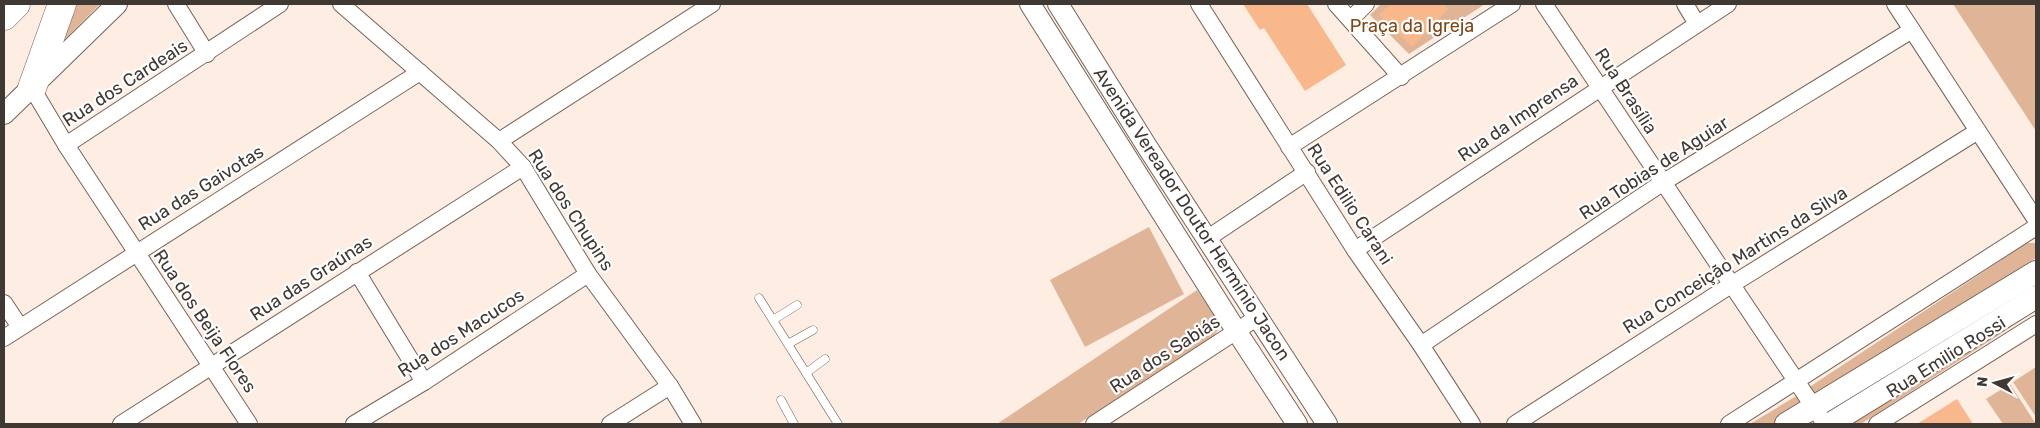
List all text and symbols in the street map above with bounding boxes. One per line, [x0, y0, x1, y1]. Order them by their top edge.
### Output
park label: Praça da Igreja [1350, 15, 1474, 37]
street label: Rua dos Cardeais [58, 34, 192, 132]
street label: Rua Brasília [1590, 44, 1662, 138]
street label: Avenida Vereador Doutor Hermínio Jacon [1089, 63, 1295, 365]
street label: Rua da Imprensa [1454, 70, 1582, 166]
street label: Rua Tobias de Aguiar [1575, 111, 1733, 224]
street label: Rua Edilio Carani [1303, 139, 1397, 269]
street label: Rua das Gaivotas [134, 141, 268, 235]
street label: Rua dos Chupins [523, 145, 619, 275]
street label: Rua Conceição Martins da Silva [1619, 182, 1851, 338]
street label: Rua das Graúnas [246, 230, 376, 326]
street label: Rua dos Beija Flores [149, 245, 261, 397]
street label: Rua dos Macucos [394, 284, 528, 382]
street label: Rua dos Sabiás [1106, 310, 1224, 398]
street label: Rua Emilio Rossi [1882, 312, 2010, 402]
north arrow [1970, 358, 2020, 408]
text: N [1974, 376, 1992, 388]

